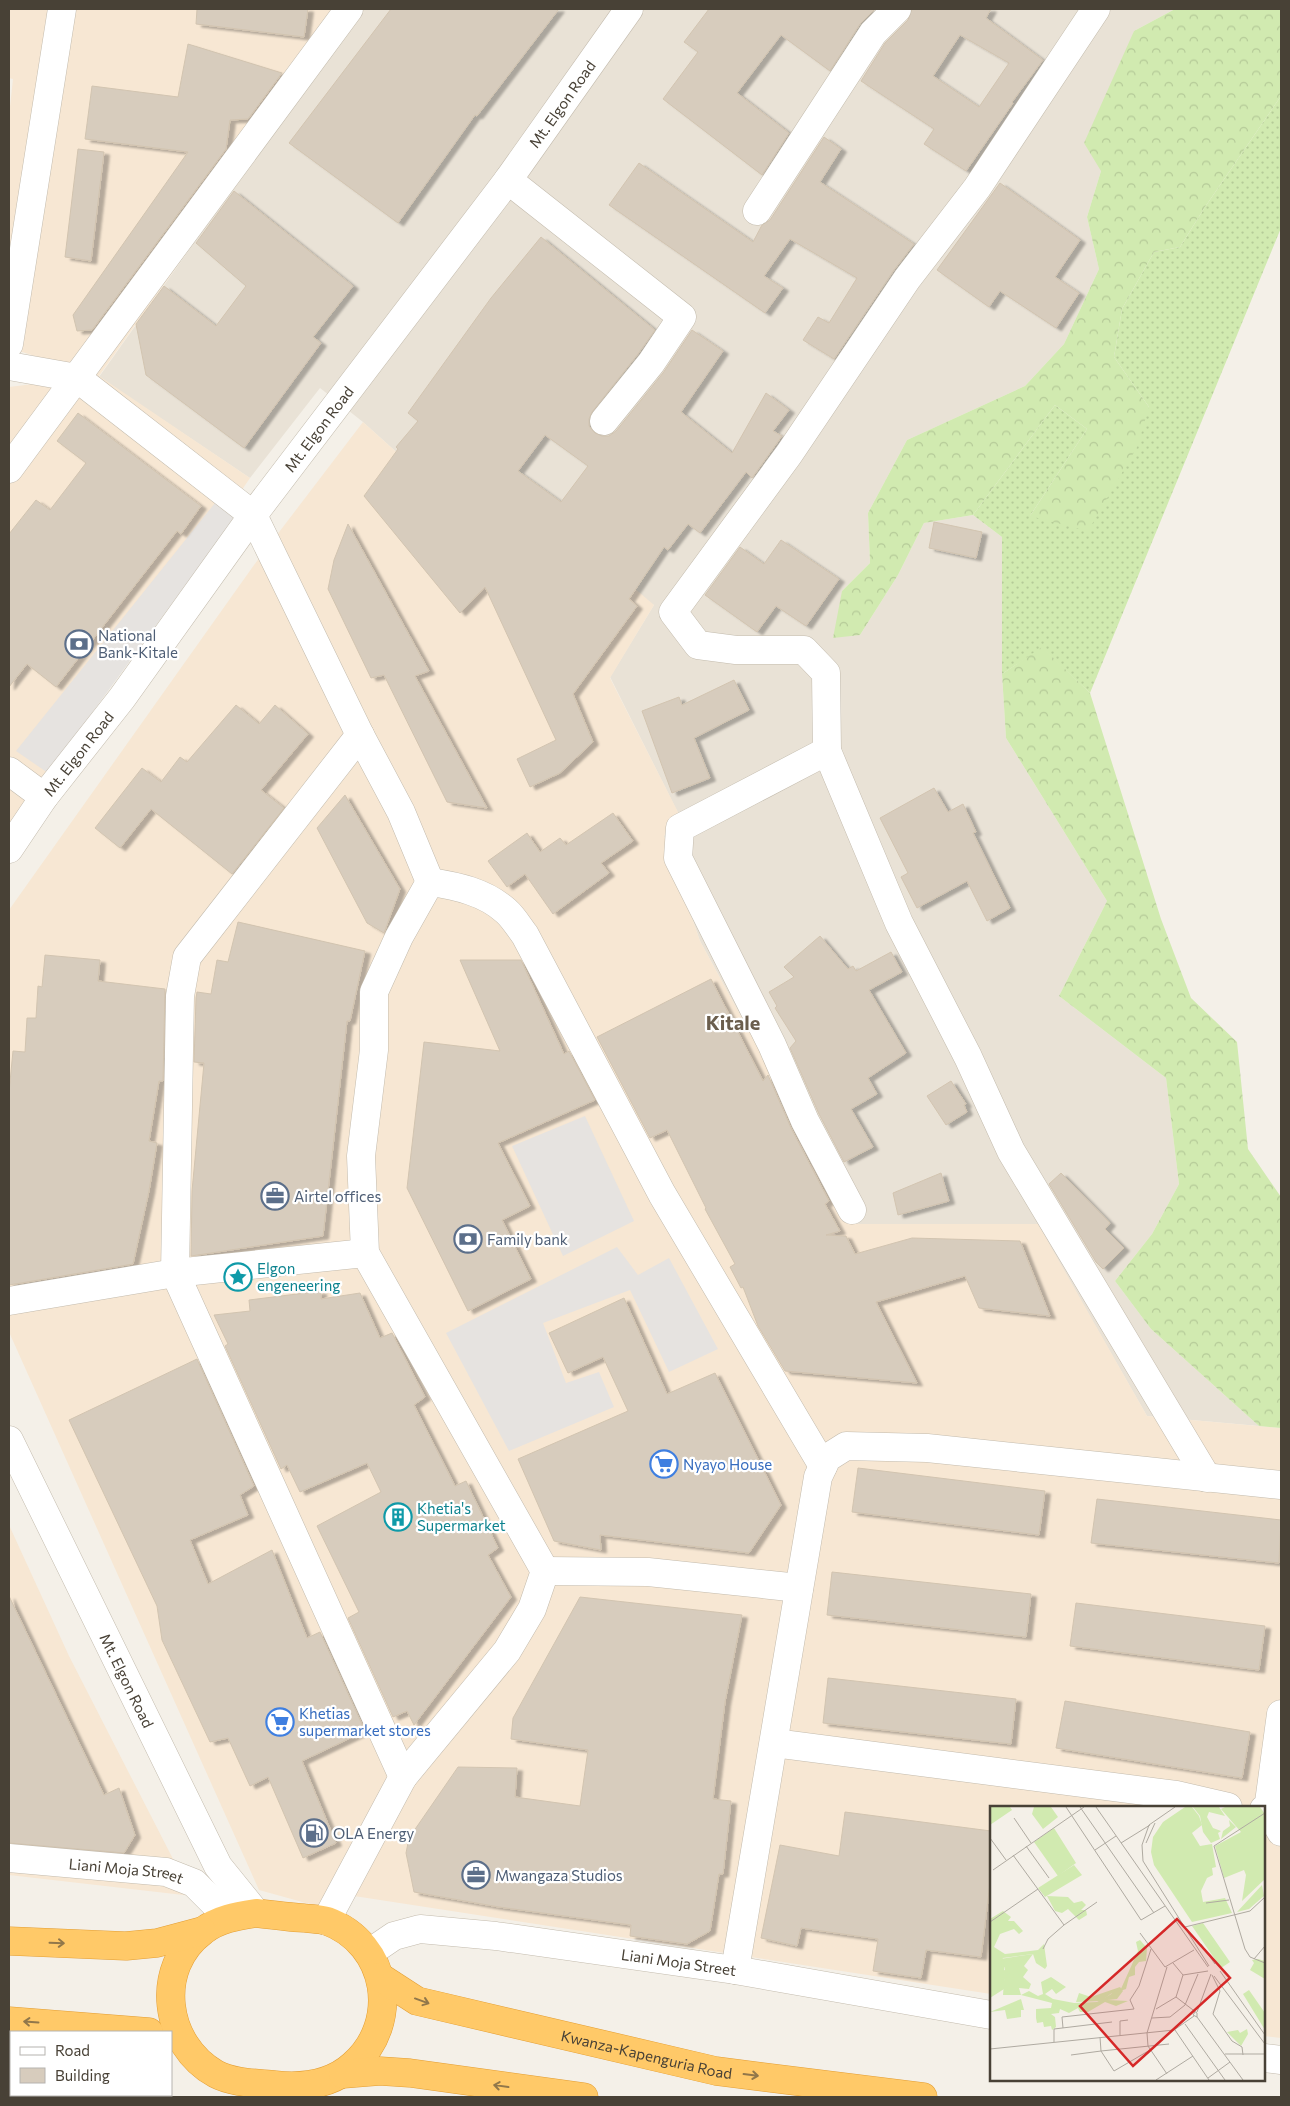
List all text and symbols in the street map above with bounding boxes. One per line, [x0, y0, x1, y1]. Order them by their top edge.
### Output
street label: Mt. Elgon Road [525, 57, 599, 151]
street label: Mt. Elgon Road [280, 383, 357, 475]
place label: National Bank-Kitale [98, 626, 178, 661]
bank icon: National Bank-Kitale [64, 629, 94, 659]
street label: Mt. Elgon Road [39, 708, 117, 799]
district label: Kitale [706, 1010, 760, 1034]
office icon: Airtel offices [260, 1181, 290, 1211]
place label: Airtel offices [294, 1187, 381, 1205]
bank icon: Family bank [453, 1224, 483, 1254]
place label: Family bank [487, 1230, 568, 1248]
place label: Elgon engeneering [257, 1259, 340, 1294]
place icon: Elgon engeneering [223, 1262, 253, 1292]
supermarket icon: Nyayo House [649, 1449, 679, 1479]
place label: Nyayo House [683, 1455, 772, 1473]
place label: Khetia's Supermarket [417, 1499, 506, 1534]
building icon: Khetia's Supermarket [383, 1502, 413, 1532]
street label: Mt. Elgon Road [96, 1631, 158, 1731]
place label: Khetias supermarket stores [299, 1704, 431, 1739]
supermarket icon: Khetias supermarket stores [265, 1707, 295, 1737]
inset map [990, 1806, 1265, 2081]
fuel station icon: OLA Energy [299, 1818, 329, 1848]
place label: OLA Energy [333, 1824, 415, 1842]
street label: Liani Moja Street [68, 1854, 186, 1887]
office icon: Mwangaza Studios [461, 1860, 491, 1890]
place label: Mwangaza Studios [495, 1866, 623, 1884]
one-way arrow [49, 1939, 65, 1948]
street label: Liani Moja Street [620, 1945, 737, 1979]
one-way arrow [414, 1997, 429, 2006]
one-way arrow [23, 2018, 39, 2027]
street label: Kwanza-Kapenguria Road [559, 2026, 733, 2082]
legend [10, 2031, 172, 2096]
text: Road [55, 2041, 90, 2059]
text: Building [55, 2066, 110, 2084]
one-way arrow [742, 2070, 758, 2080]
one-way arrow [493, 2080, 509, 2090]

